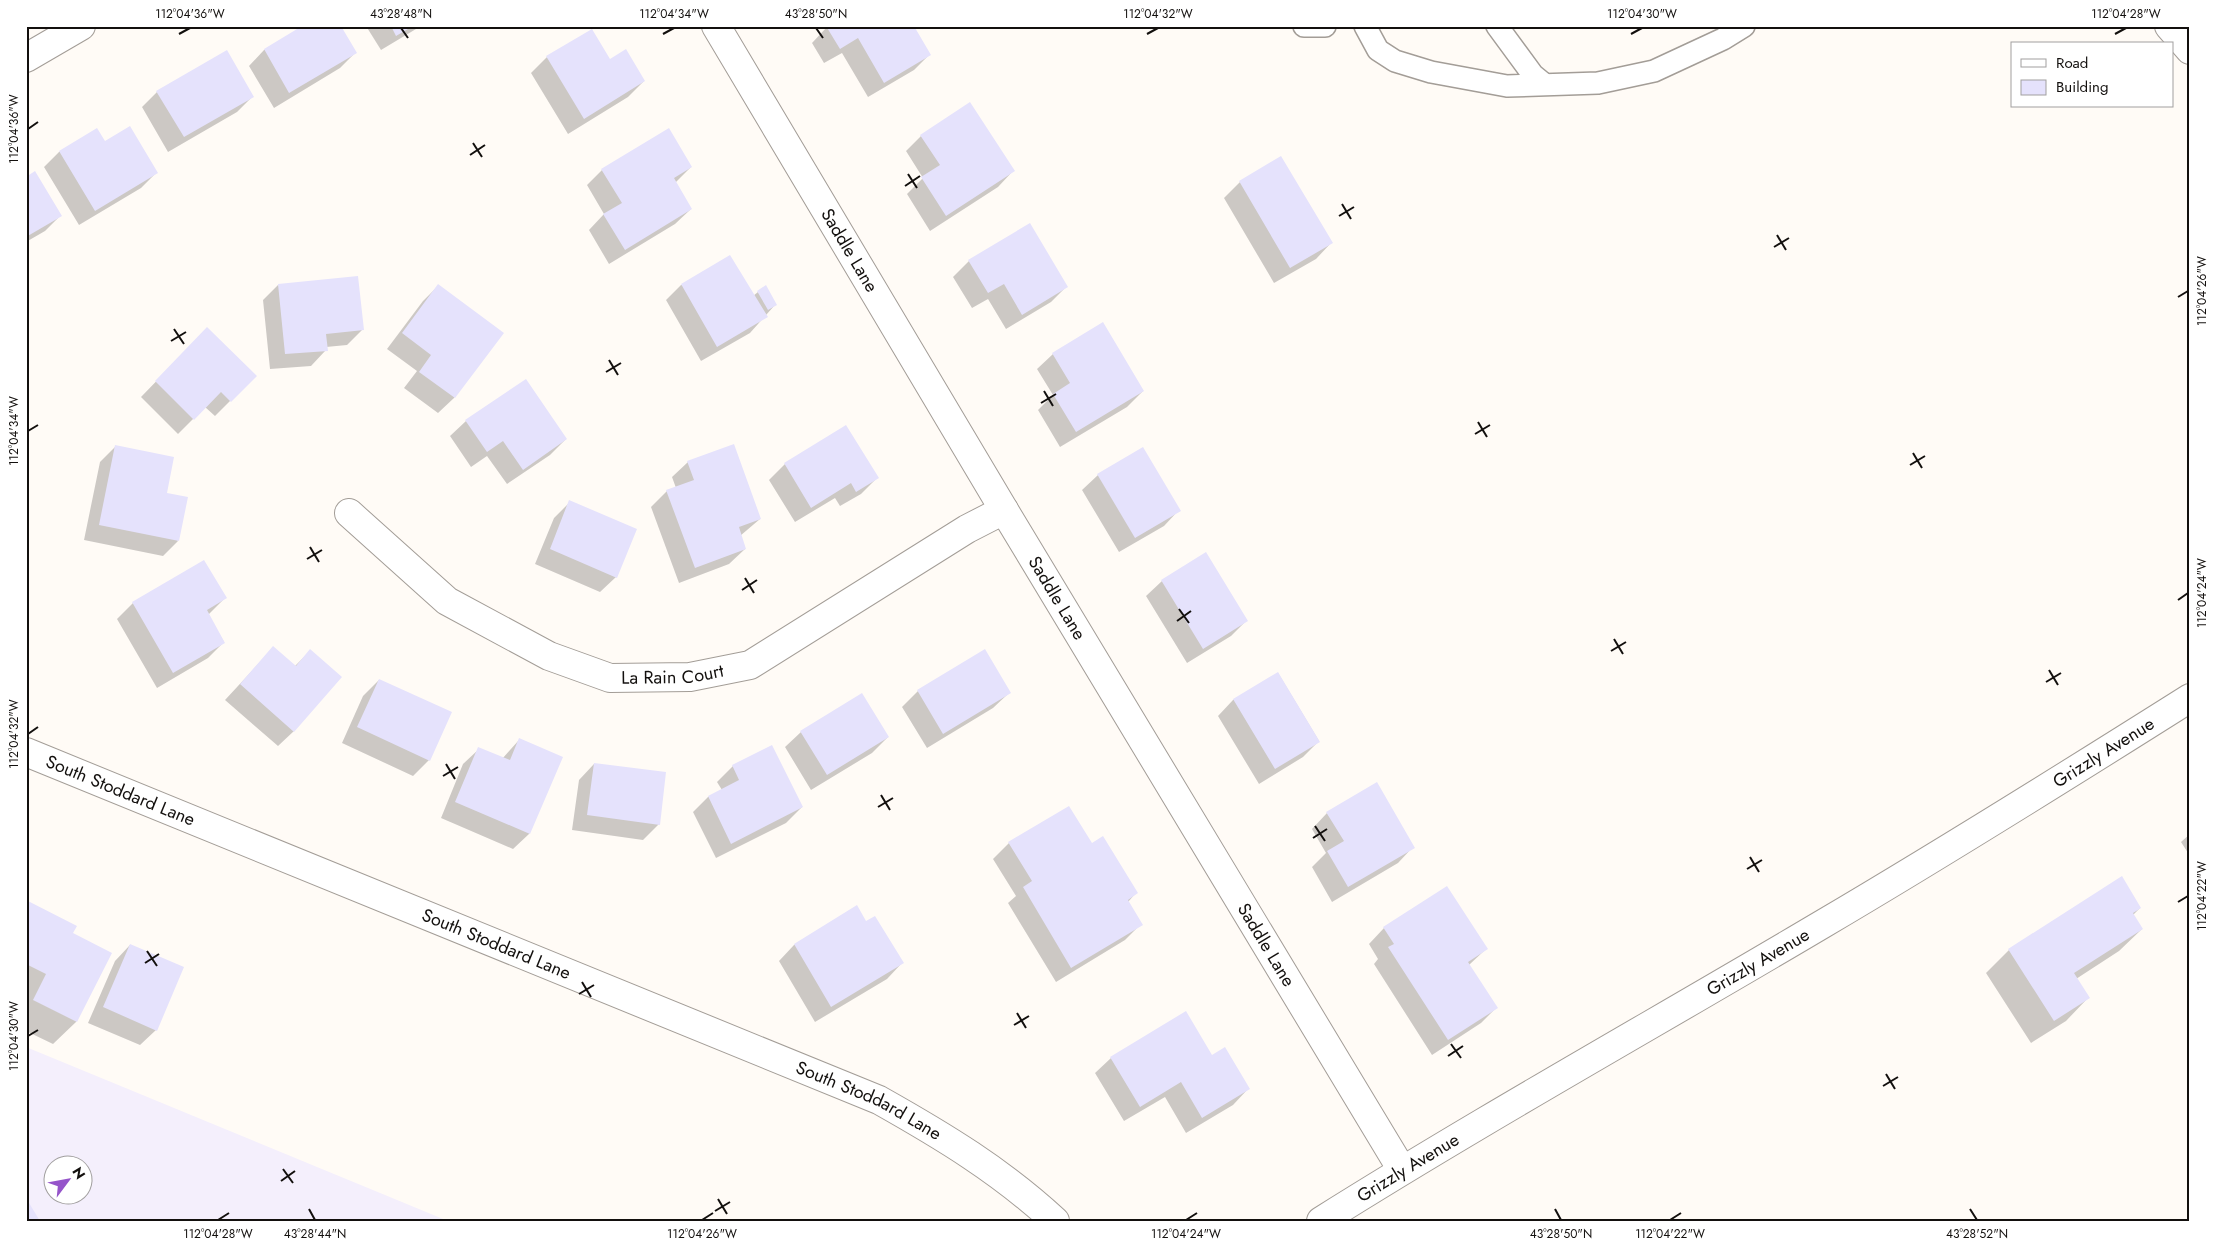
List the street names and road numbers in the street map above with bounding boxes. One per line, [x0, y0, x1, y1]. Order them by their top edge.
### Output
street label: Saddle Lane [814, 204, 885, 297]
street label: Saddle Lane [1022, 551, 1092, 645]
street label: La Rain Court [621, 657, 726, 691]
street label: Grizzly Avenue [2048, 711, 2159, 794]
street label: South Stoddard Lane [42, 748, 199, 833]
street label: Saddle Lane [1231, 898, 1301, 992]
street label: South Stoddard Lane [418, 902, 575, 986]
street label: Grizzly Avenue [1702, 922, 1814, 1002]
street label: South Stoddard Lane [792, 1054, 946, 1147]
street label: Grizzly Avenue [1352, 1127, 1464, 1209]

